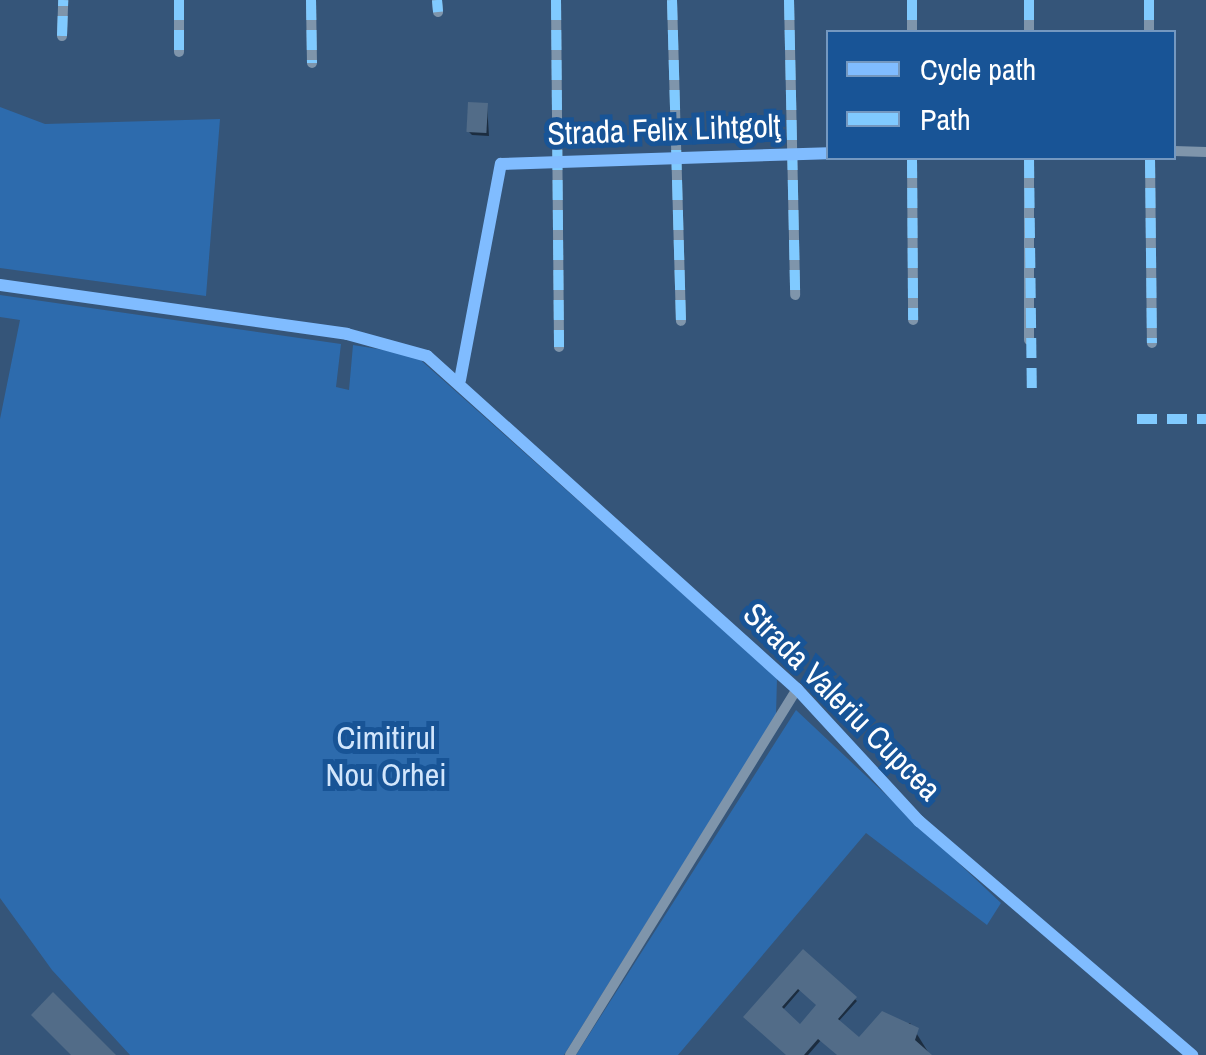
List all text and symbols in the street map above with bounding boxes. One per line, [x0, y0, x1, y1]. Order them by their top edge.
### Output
legend [826, 30, 1176, 160]
text: Cycle path [920, 49, 1036, 89]
text: Path [920, 99, 971, 139]
street label: Strada Felix Lihtgolţ [547, 107, 781, 153]
street label: Strada Valeriu Cupcea [735, 595, 949, 809]
park label: Cimitirul Nou Orhei [325, 720, 447, 795]

